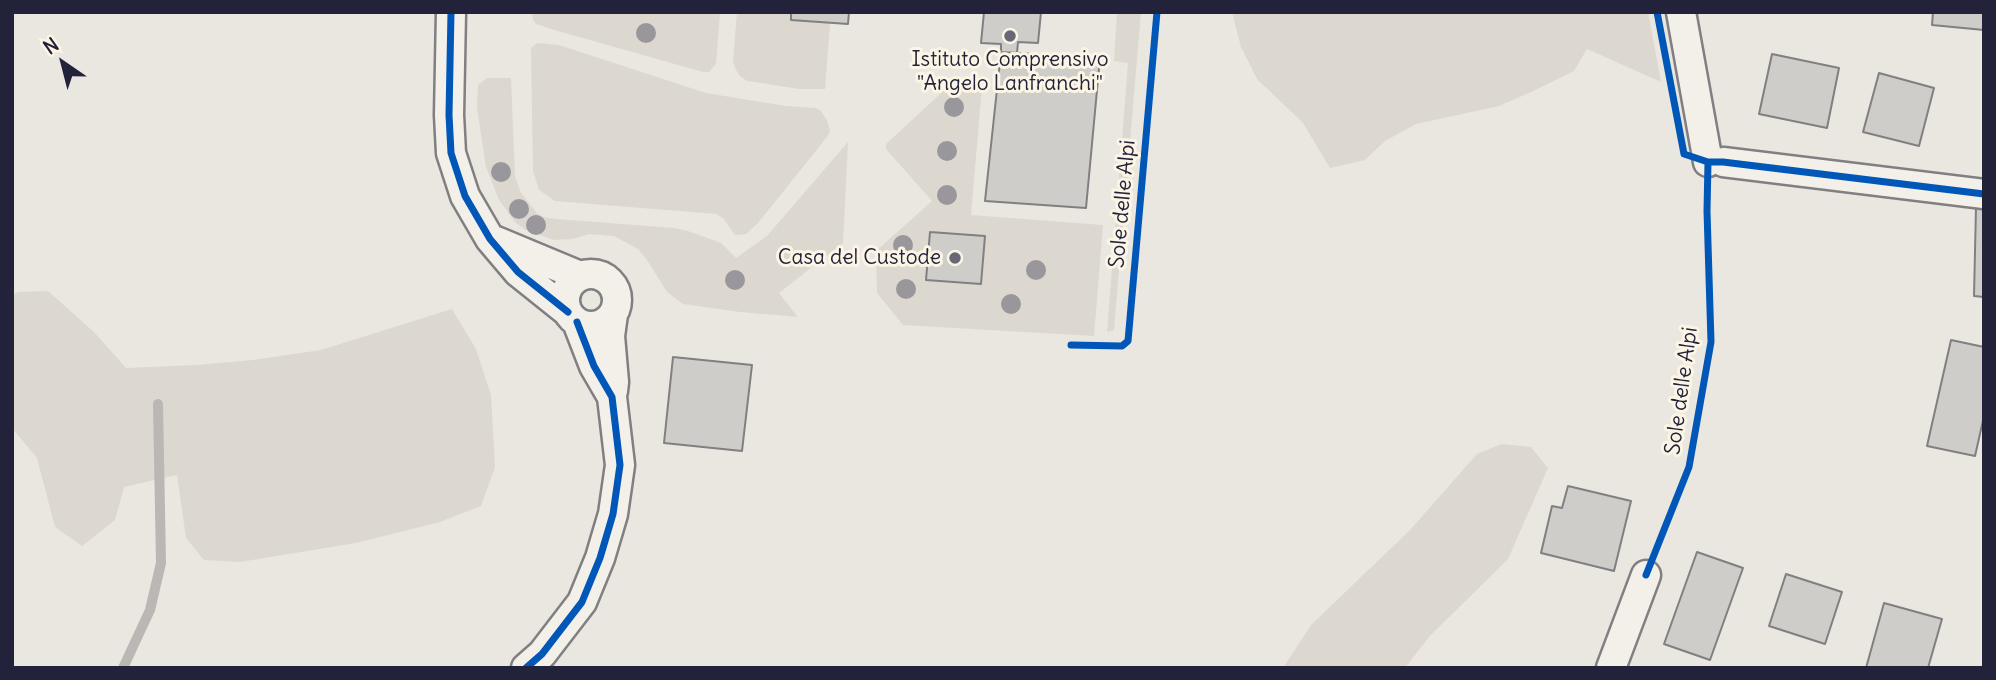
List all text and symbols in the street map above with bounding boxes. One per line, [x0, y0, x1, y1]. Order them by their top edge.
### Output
north arrow [28, 28, 98, 98]
marker: Istituto Comprensivo "Angelo Lanfranchi" [1002, 28, 1018, 44]
text: N [39, 32, 63, 59]
place label: Istituto Comprensivo "Angelo Lanfranchi" [911, 47, 1109, 97]
street label: Sole delle Alpi [1105, 139, 1141, 269]
place label: Casa del Custode [778, 245, 941, 271]
marker: Casa del Custode [947, 250, 963, 266]
street label: Sole delle Alpi [1661, 326, 1703, 456]

